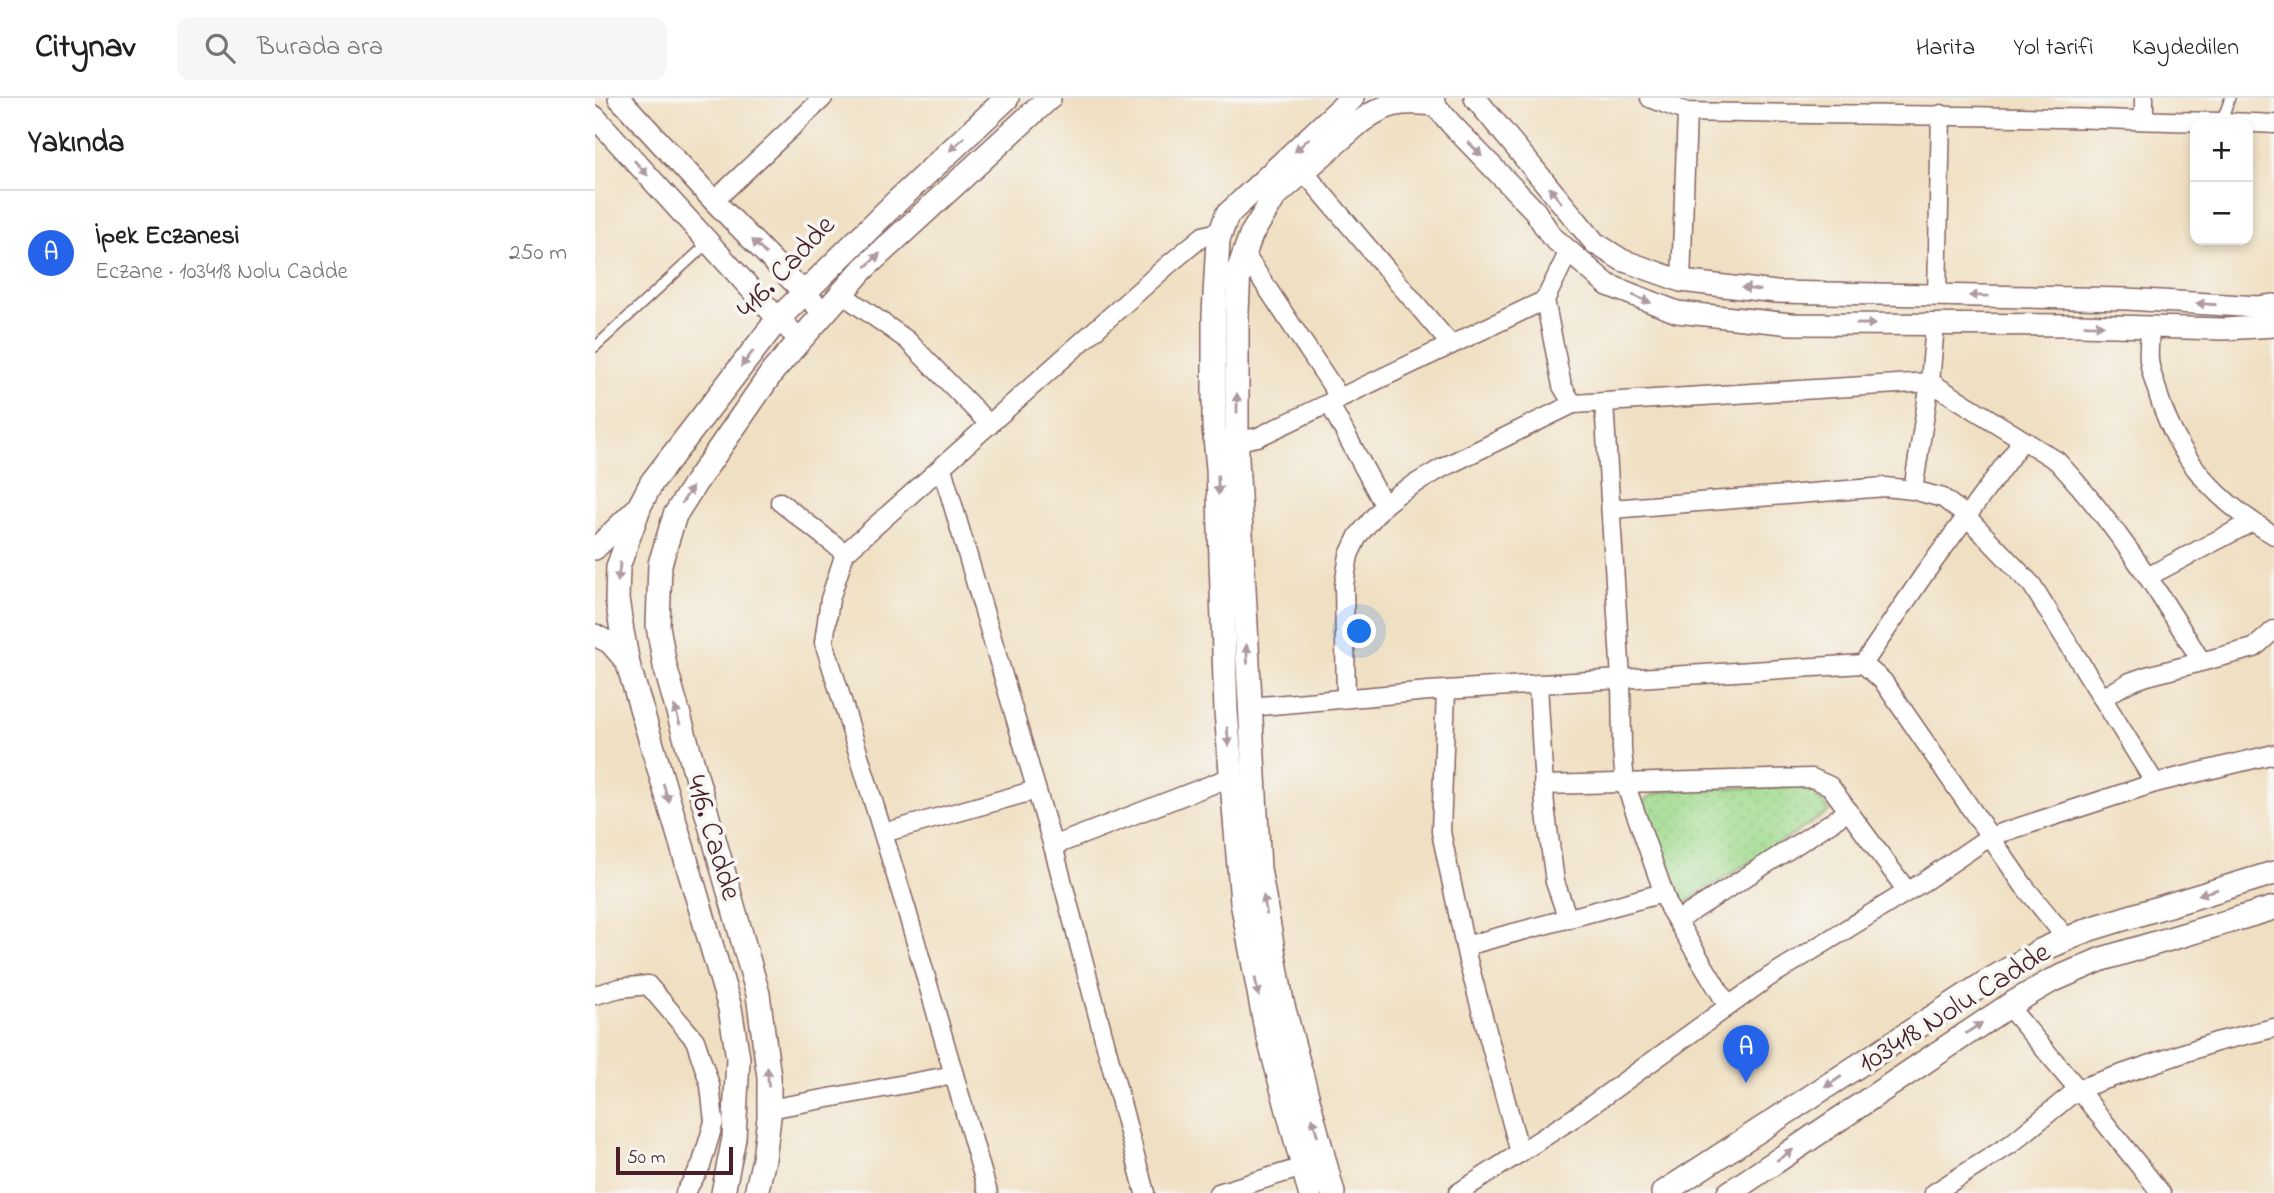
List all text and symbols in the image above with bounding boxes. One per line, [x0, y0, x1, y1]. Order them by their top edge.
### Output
search box [177, 17, 667, 80]
text: Citynav [35, 24, 135, 72]
icon: search [201, 29, 239, 67]
text: Burada ara [257, 29, 383, 67]
text: Harita [1916, 31, 1975, 66]
text: Yol tarifi [2013, 31, 2094, 66]
text: Kaydedilen [2132, 31, 2239, 66]
map controls [2190, 119, 2253, 245]
button: + [2190, 119, 2253, 182]
text: Yakında [28, 122, 124, 166]
one-way arrow [949, 136, 966, 152]
one-way arrow [1294, 137, 1311, 153]
one-way arrow [1466, 140, 1482, 157]
one-way arrow [632, 159, 648, 176]
button: − [2190, 182, 2253, 245]
one-way arrow [1548, 187, 1563, 204]
street label: 416. Cadde [727, 206, 847, 330]
text: İpek Eczanesi [95, 218, 239, 256]
text: A [44, 237, 58, 270]
text: 250 m [509, 237, 567, 270]
one-way arrow [752, 239, 768, 256]
one-way arrow [864, 252, 881, 268]
text: Eczane · 103418 Nolu Cadde [95, 256, 348, 289]
one-way arrow [1740, 284, 1762, 295]
one-way arrow [1967, 290, 1989, 302]
one-way arrow [1631, 293, 1652, 304]
one-way arrow [2195, 298, 2217, 309]
one-way arrow [1855, 318, 1877, 330]
one-way arrow [2083, 320, 2105, 331]
one-way arrow [741, 350, 755, 368]
one-way arrow [1231, 391, 1243, 413]
one-way arrow [1213, 474, 1224, 496]
one-way arrow [681, 486, 694, 505]
one-way arrow [614, 561, 625, 583]
your location [1342, 614, 1376, 648]
one-way arrow [1241, 643, 1252, 665]
one-way arrow [672, 704, 682, 725]
one-way arrow [1223, 726, 1234, 748]
street label: 416. Cadde [672, 770, 752, 906]
one-way arrow [661, 783, 672, 804]
one-way arrow [2198, 888, 2219, 898]
one-way arrow [1259, 894, 1270, 916]
street label: 103418 Nolu Cadde [1850, 932, 2060, 1086]
one-way arrow [1252, 976, 1263, 998]
one-way arrow [1965, 1022, 1984, 1035]
pin: A [1723, 1025, 1769, 1083]
one-way arrow [762, 1066, 773, 1088]
one-way arrow [1823, 1075, 1843, 1088]
one-way arrow [1310, 1116, 1320, 1137]
scale bar [616, 1144, 733, 1176]
text: 50 m [627, 1145, 666, 1172]
one-way arrow [1776, 1149, 1795, 1162]

